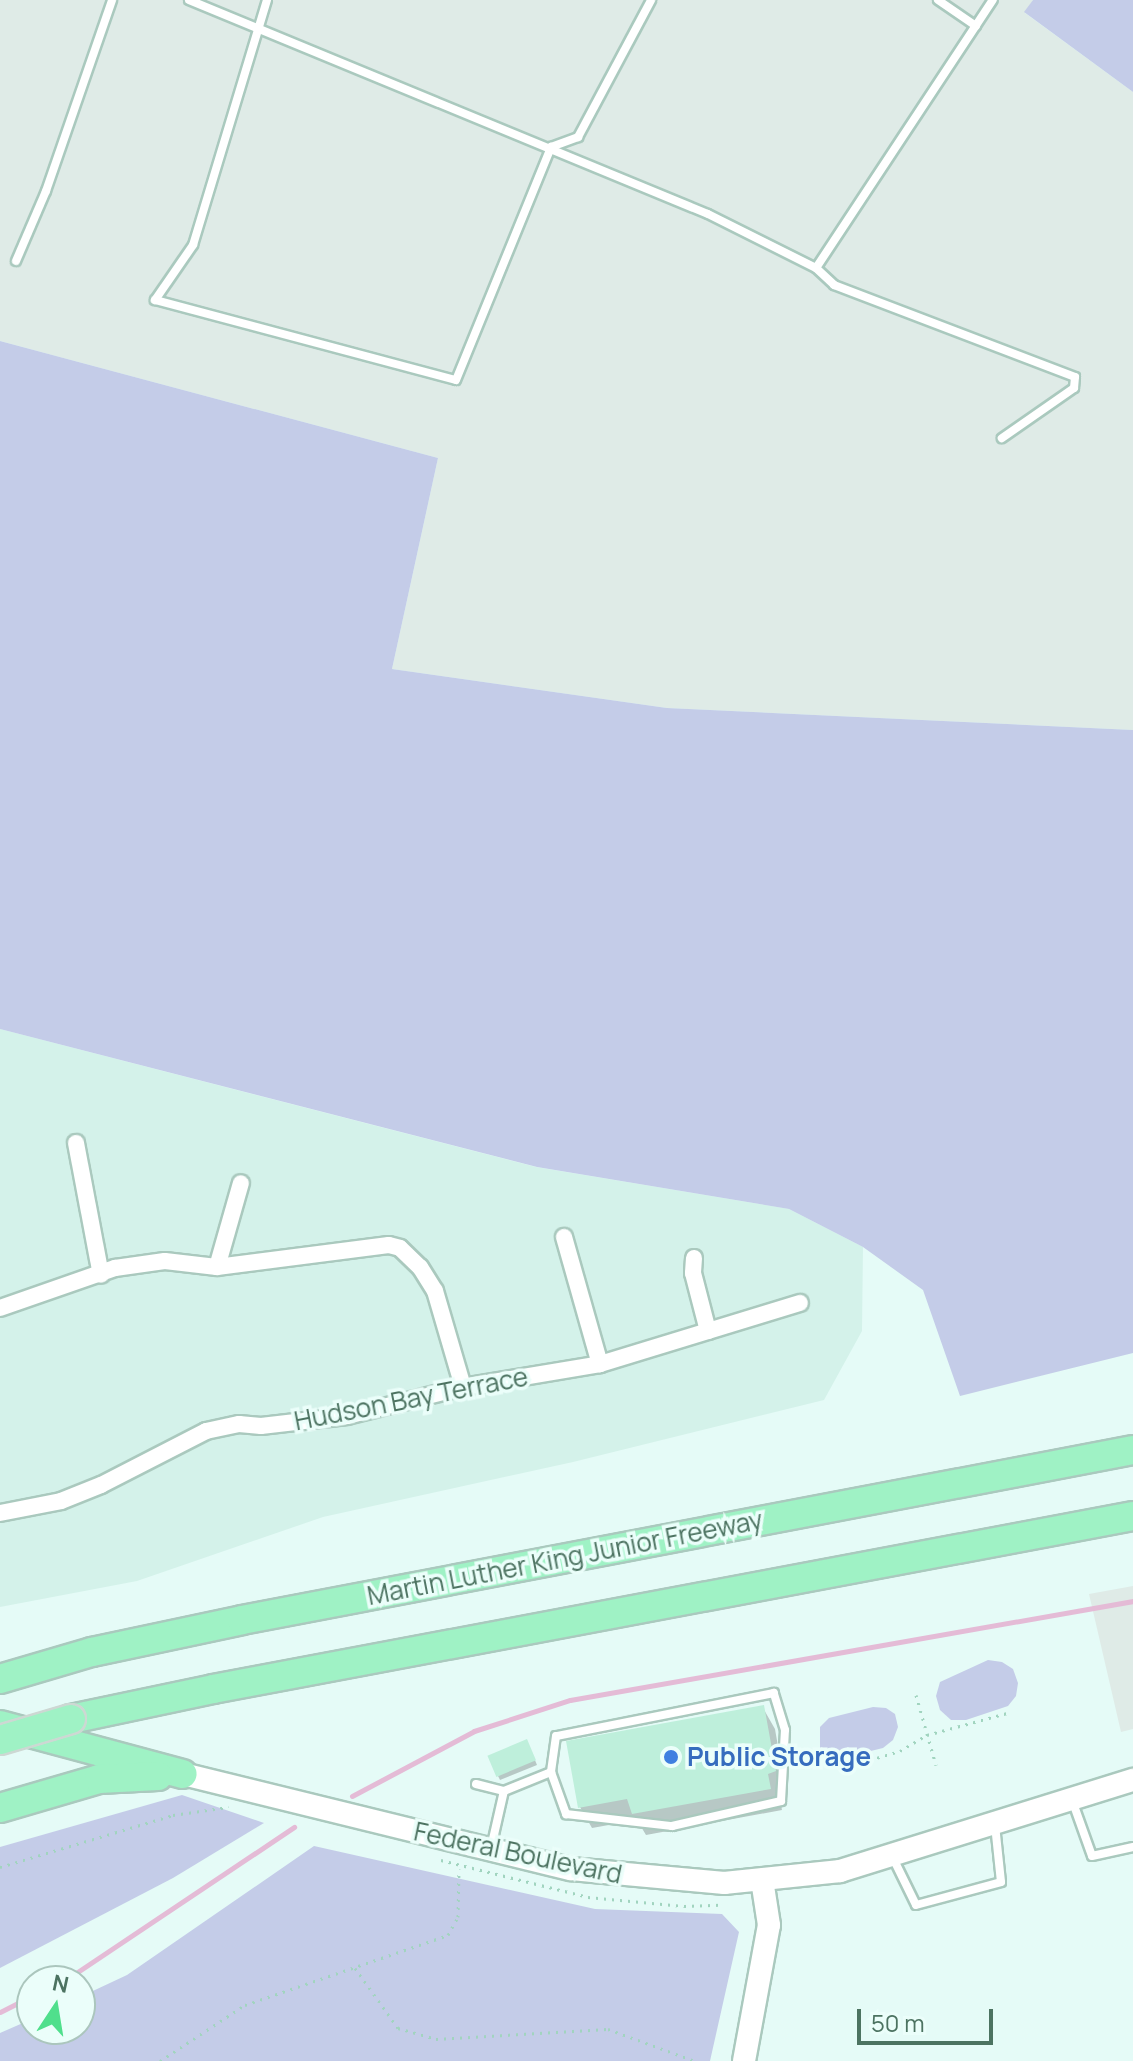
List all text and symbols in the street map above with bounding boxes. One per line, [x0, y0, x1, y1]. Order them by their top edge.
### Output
street label: Hudson Bay Terrace [292, 1361, 530, 1437]
street label: Martin Luther King Junior Freeway [365, 1504, 765, 1612]
place label: Public Storage [687, 1741, 871, 1773]
marker: Public Storage [662, 1748, 680, 1766]
street label: Federal Boulevard [411, 1816, 625, 1890]
north arrow [16, 1965, 96, 2045]
text: N [50, 1967, 71, 2000]
scale bar [861, 1993, 997, 2043]
text: 50 m [871, 2006, 925, 2039]

